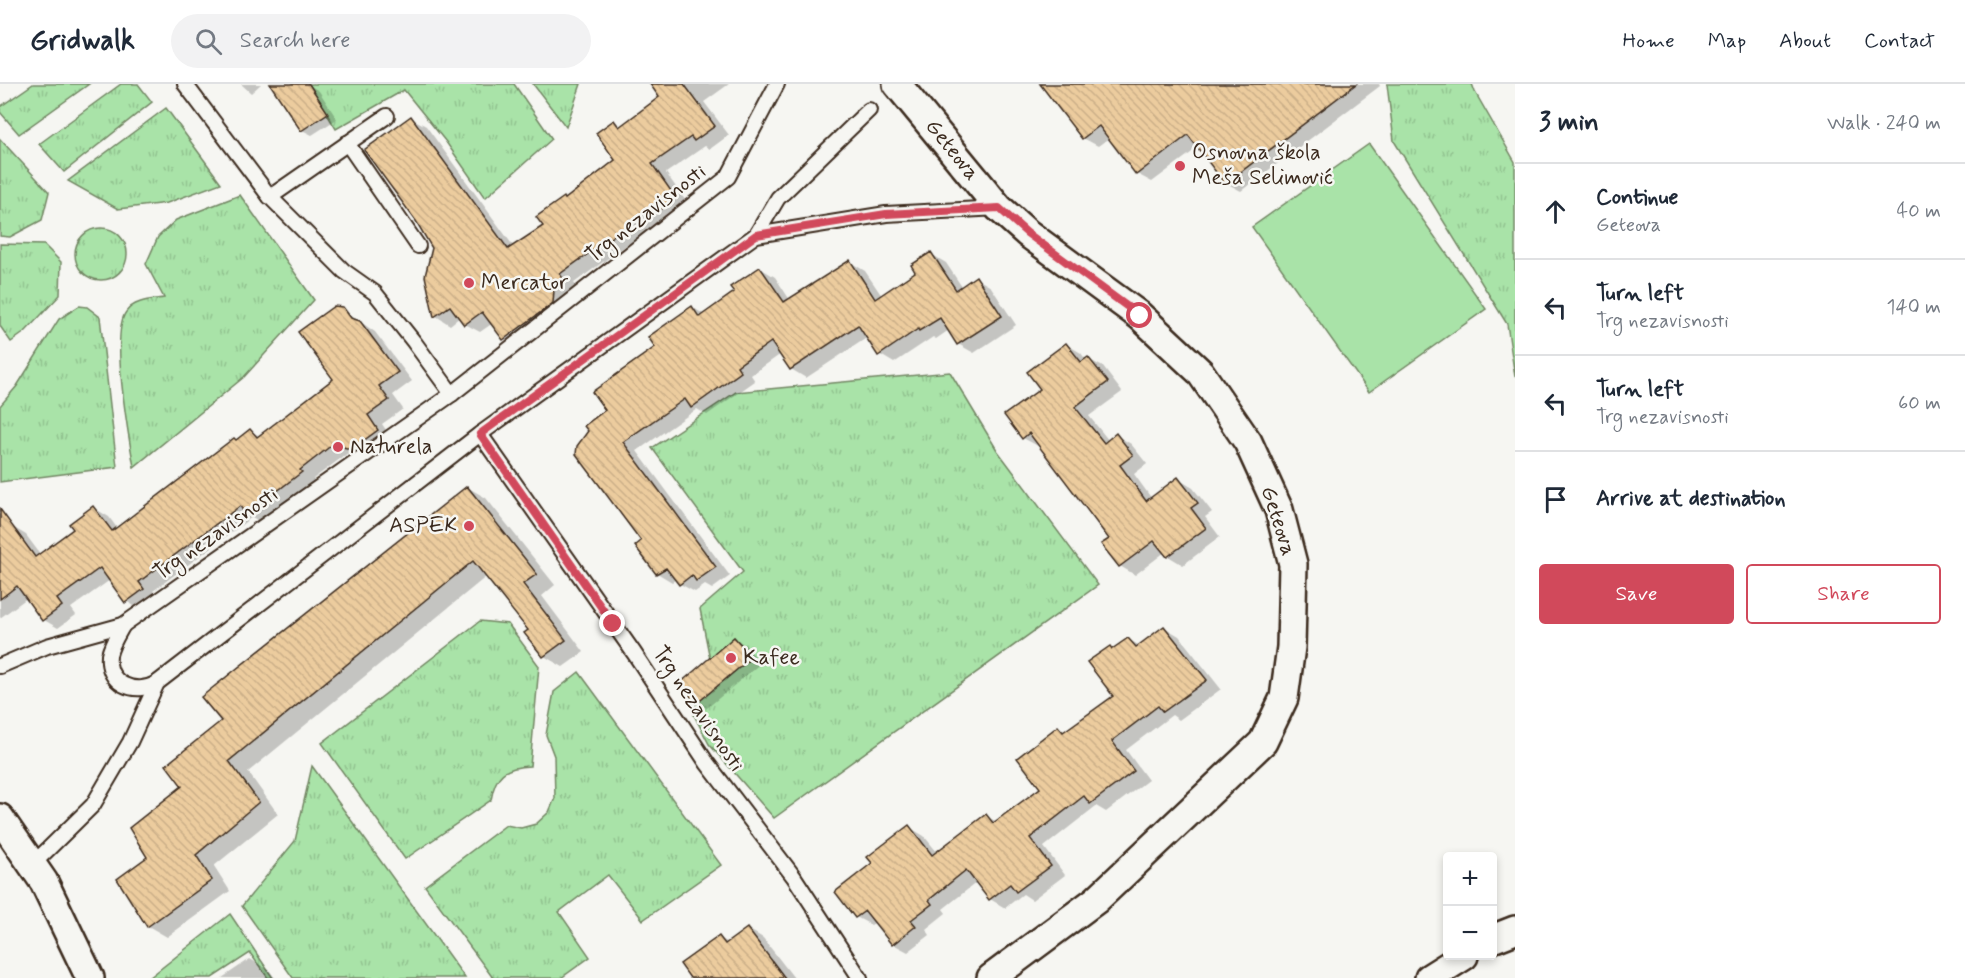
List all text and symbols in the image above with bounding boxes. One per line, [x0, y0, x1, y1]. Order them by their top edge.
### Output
search box [171, 14, 591, 68]
text: Gridwalk [30, 23, 135, 60]
icon: search [192, 25, 225, 58]
text: Search here [240, 27, 351, 55]
text: Home [1623, 27, 1675, 55]
text: Map [1708, 27, 1746, 55]
text: About [1779, 27, 1831, 55]
text: Contact [1864, 27, 1935, 55]
text: 3 min [1539, 106, 1599, 140]
text: Walk · 240 m [1827, 110, 1941, 137]
street label: Geteova [919, 113, 985, 187]
place label: Osnovna škola Meša Selimović [1192, 139, 1333, 192]
street label: Trg nezavisnosti [580, 158, 714, 272]
marker: Osnovna škola Meša Selimović [1173, 159, 1187, 173]
text: Continue [1596, 184, 1678, 212]
icon: ahead [1539, 195, 1572, 228]
text: 40 m [1897, 198, 1941, 225]
text: Geteova [1596, 212, 1661, 239]
place label: Mercator [481, 269, 569, 297]
marker: Mercator [462, 276, 476, 290]
text: Turn left [1596, 280, 1684, 308]
icon: left [1539, 291, 1572, 324]
text: 140 m [1887, 294, 1941, 321]
route start [1126, 302, 1152, 328]
text: Trg nezavisnosti [1596, 308, 1729, 335]
text: Turn left [1596, 376, 1684, 404]
icon: left [1539, 387, 1572, 420]
text: 60 m [1898, 390, 1941, 417]
text: Trg nezavisnosti [1596, 404, 1729, 431]
place label: Naturela [350, 433, 433, 461]
marker: Naturela [331, 440, 345, 454]
street label: Trg nezavisnosti [148, 481, 286, 590]
street label: Geteova [1254, 483, 1302, 559]
icon: arrive [1539, 483, 1572, 516]
text: Arrive at destination [1596, 485, 1786, 513]
place label: ASPEK [389, 512, 457, 540]
marker: ASPEK [462, 519, 476, 533]
button: Save [1539, 564, 1734, 624]
button: Share [1746, 564, 1941, 624]
route end [599, 610, 625, 636]
street label: Trg nezavisnosti [643, 641, 750, 779]
place label: Kafee [743, 644, 800, 672]
marker: Kafee [724, 651, 738, 665]
map controls [1443, 852, 1497, 960]
button: + [1443, 852, 1497, 906]
button: − [1443, 906, 1497, 960]

